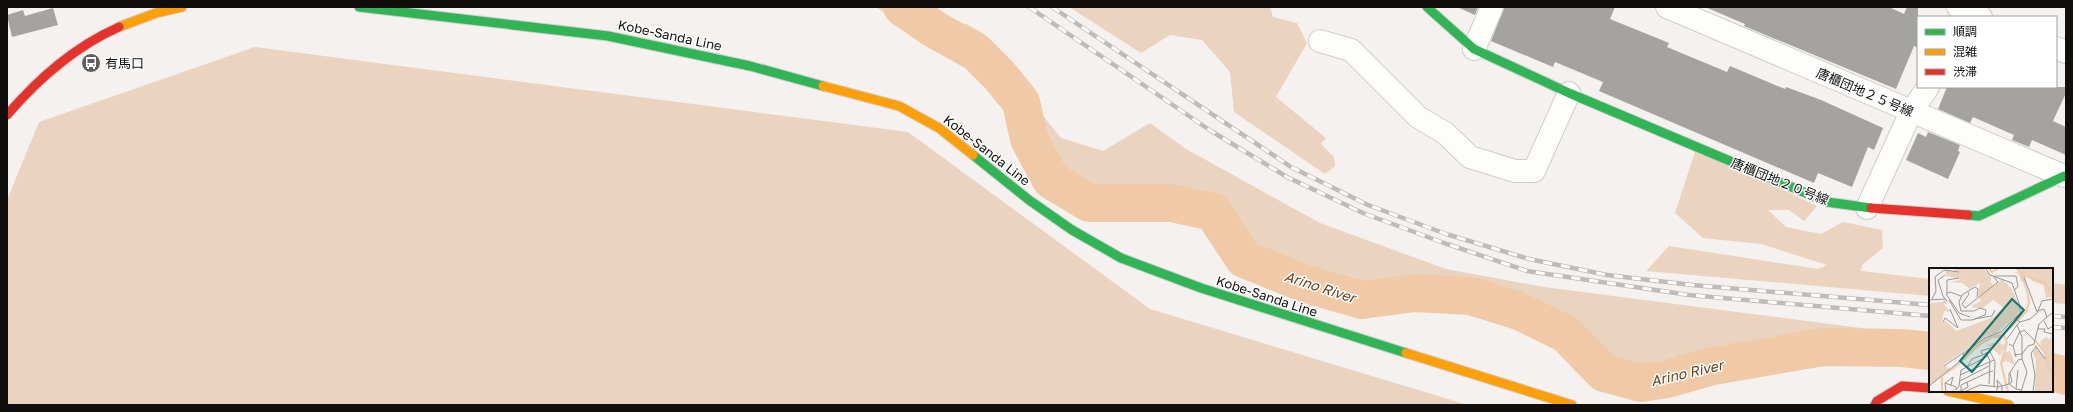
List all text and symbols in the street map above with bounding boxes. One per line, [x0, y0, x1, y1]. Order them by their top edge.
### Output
street label: Kobe-Sanda Line [617, 16, 723, 54]
legend [1917, 16, 2057, 88]
text: 順調 [1953, 24, 1977, 39]
text: 混雑 [1953, 44, 1977, 59]
bus stop icon: 有馬口 [80, 52, 102, 74]
place label: 有馬口 [105, 55, 144, 71]
street label: 唐櫃団地２５号線 [1814, 64, 1916, 120]
text: 渋滞 [1953, 64, 1977, 79]
street label: Kobe-Sanda Line [940, 111, 1034, 189]
street label: 唐櫃団地２０号線 [1729, 154, 1831, 208]
water label: Arino River [1283, 267, 1360, 307]
inset map [1929, 268, 2053, 392]
street label: Kobe-Sanda Line [1214, 272, 1320, 320]
water label: Arino River [1649, 355, 1727, 389]

